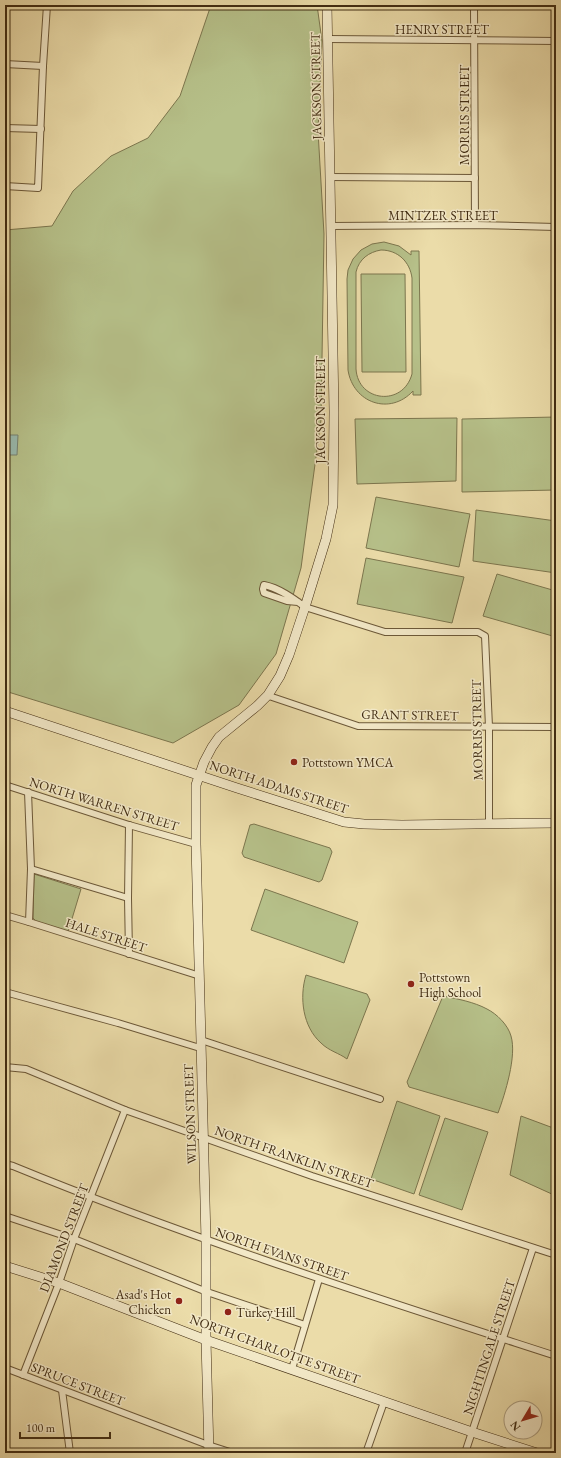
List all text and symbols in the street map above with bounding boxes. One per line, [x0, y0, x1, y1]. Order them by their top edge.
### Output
street label: HENRY STREET [395, 21, 489, 38]
street label: JACKSON STREET [307, 32, 325, 141]
street label: MORRIS STREET [456, 64, 473, 165]
street label: MINTZER STREET [388, 207, 498, 224]
street label: JACKSON STREET [312, 356, 329, 465]
street label: MORRIS STREET [468, 679, 486, 780]
street label: GRANT STREET [361, 706, 459, 724]
place label: Pottstown YMCA [302, 754, 394, 771]
street label: NORTH ADAMS STREET [207, 756, 351, 818]
marker: Pottstown YMCA [289, 757, 299, 767]
street label: NORTH WARREN STREET [27, 773, 181, 835]
street label: HALE STREET [63, 914, 149, 956]
place label: Pottstown High School [419, 969, 482, 1001]
marker: Pottstown High School [406, 979, 416, 989]
street label: WILSON STREET [180, 1063, 200, 1164]
street label: NORTH FRANKLIN STREET [212, 1122, 376, 1192]
street label: DIAMOND STREET [35, 1181, 93, 1295]
street label: NORTH EVANS STREET [213, 1223, 351, 1285]
street label: NIGHTINGALE STREET [459, 1277, 519, 1417]
place label: Asad's Hot Chicken [115, 1286, 171, 1318]
marker: Asad's Hot Chicken [174, 1296, 184, 1306]
place label: Turkey Hill [236, 1304, 295, 1321]
marker: Turkey Hill [223, 1307, 233, 1317]
street label: NORTH CHARLOTTE STREET [187, 1310, 363, 1388]
street label: SPRUCE STREET [29, 1358, 127, 1410]
north arrow [503, 1400, 543, 1440]
scale bar [20, 1414, 110, 1440]
text: N [507, 1418, 523, 1434]
text: 100 m [26, 1420, 56, 1436]

